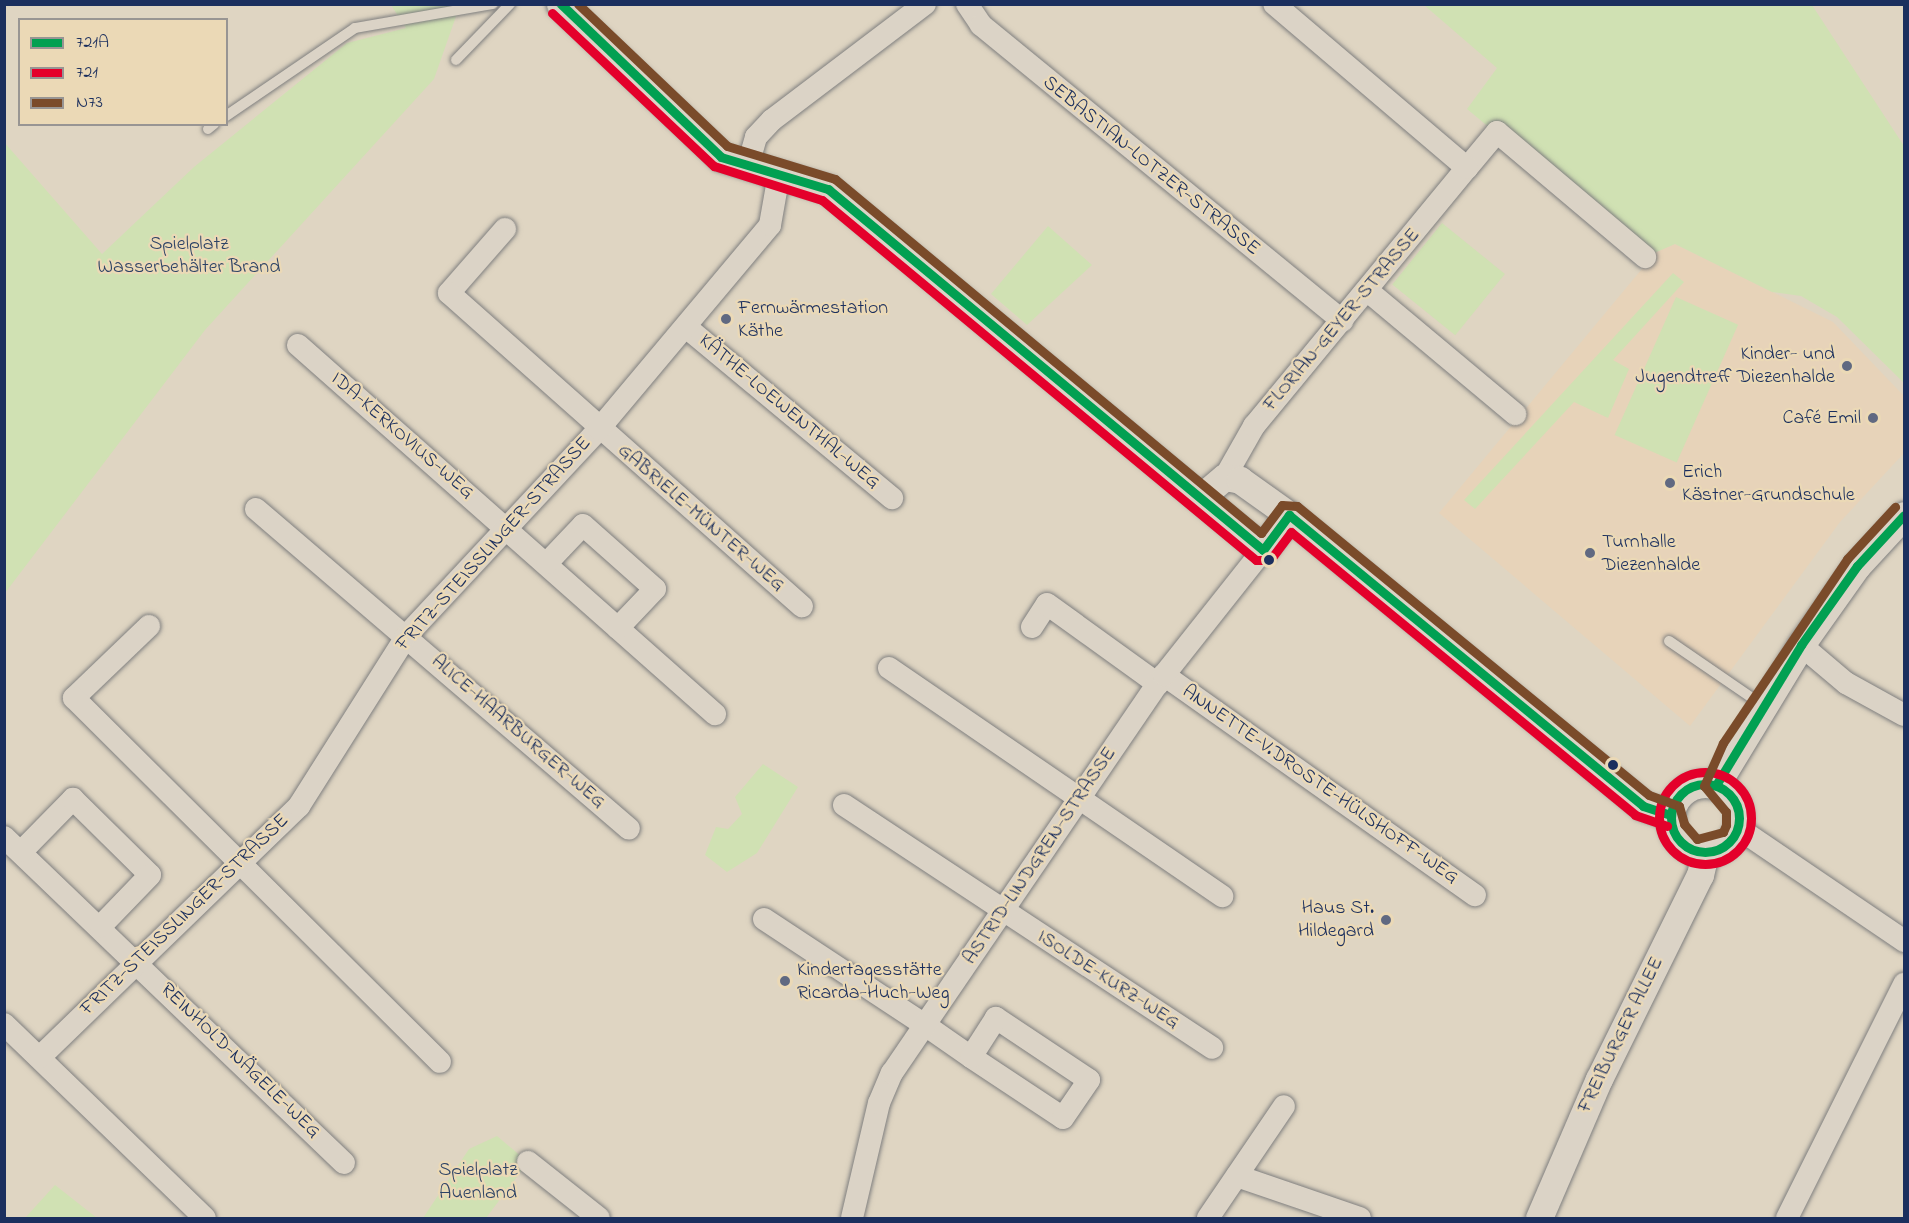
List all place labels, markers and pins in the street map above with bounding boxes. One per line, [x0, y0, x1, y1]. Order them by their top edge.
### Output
place label: Fernwärmestation Käthe [738, 296, 888, 343]
marker: Fernwärmestation Käthe [719, 312, 733, 326]
place label: Kinder- und Jugendtreff Diezenhalde [1635, 342, 1835, 389]
marker: Kinder- und Jugendtreff Diezenhalde [1840, 359, 1854, 373]
place label: Café Emil [1783, 406, 1861, 430]
marker: Café Emil [1866, 411, 1880, 425]
place label: Erich Kästner-Grundschule [1682, 460, 1855, 507]
marker: Erich Kästner-Grundschule [1663, 476, 1677, 490]
place label: Turnhalle Diezenhalde [1602, 530, 1700, 577]
marker: Turnhalle Diezenhalde [1583, 546, 1597, 560]
unlabelled marker [1263, 554, 1275, 566]
unlabelled marker [1607, 759, 1619, 771]
place label: Haus St. Hildegard [1298, 897, 1374, 944]
marker: Haus St. Hildegard [1379, 913, 1393, 927]
place label: Kindertagesstätte Ricarda-Huch-Weg [797, 958, 949, 1005]
marker: Kindertagesstätte Ricarda-Huch-Weg [778, 974, 792, 988]

